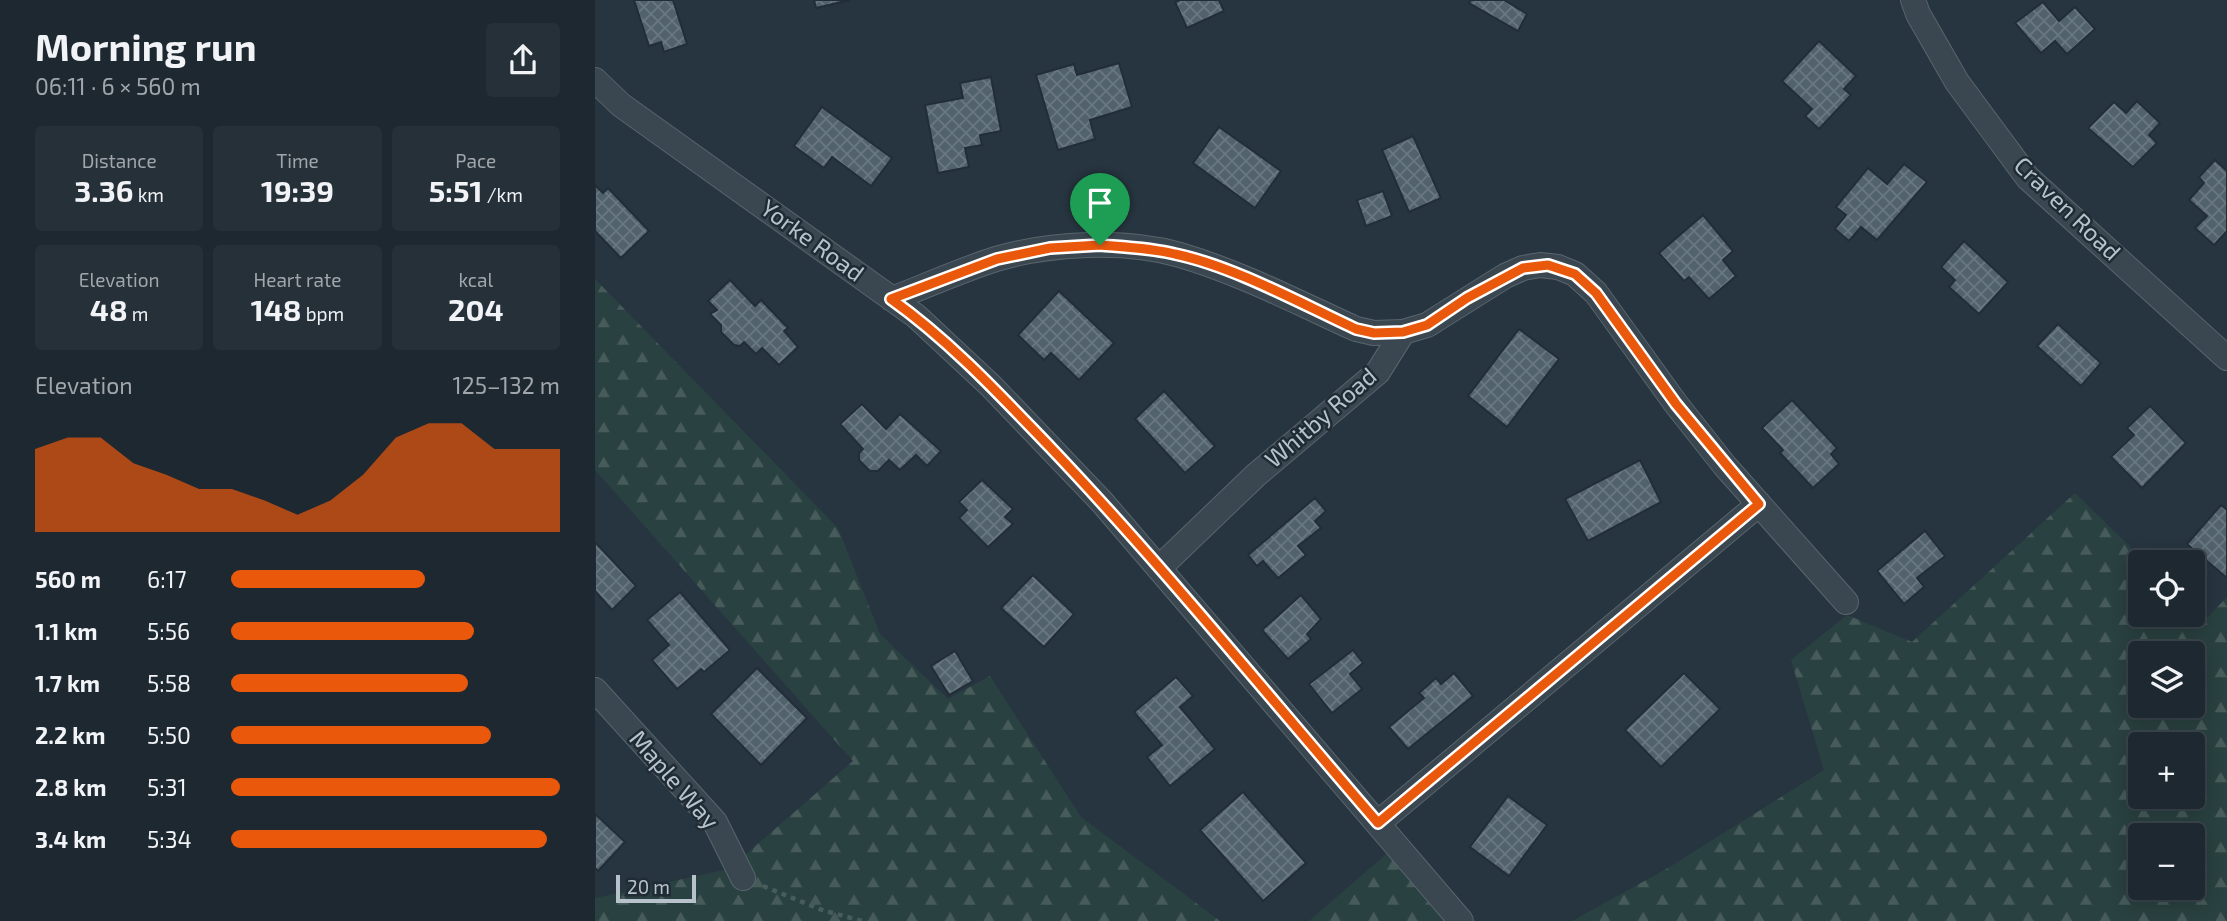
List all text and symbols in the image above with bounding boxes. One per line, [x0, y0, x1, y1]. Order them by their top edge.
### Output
text: Morning run [35, 23, 256, 69]
button: share [486, 23, 560, 97]
text: 06:11 · 6 × 560 m [35, 72, 201, 100]
text: Distance [82, 149, 157, 172]
text: Time [276, 149, 319, 172]
text: Pace [455, 149, 496, 172]
street label: Craven Road [2009, 150, 2127, 266]
text: 3.36 [74, 172, 133, 208]
text: 19:39 [261, 172, 334, 208]
text: 5:51 [429, 172, 483, 208]
pin [1070, 173, 1130, 245]
text: km [133, 183, 164, 206]
text: /km [483, 183, 523, 206]
icon: arrive [1081, 184, 1119, 222]
street label: Yorke Road [756, 193, 870, 287]
text: Elevation [79, 268, 159, 291]
text: Heart rate [254, 268, 341, 291]
text: kcal [458, 268, 493, 291]
text: 48 [90, 291, 128, 327]
text: 148 [251, 291, 302, 327]
text: 204 [448, 291, 504, 327]
text: m [128, 302, 149, 325]
text: bpm [302, 302, 344, 325]
street label: Whitby Road [1258, 361, 1382, 473]
text: Elevation [35, 371, 133, 399]
text: 125–132 m [453, 371, 560, 399]
map controls [2128, 550, 2205, 900]
button: locate [2128, 550, 2205, 627]
text: 560 m [35, 565, 101, 593]
text: 6:17 [147, 565, 187, 593]
text: 1.1 km [35, 617, 98, 645]
text: 5:56 [147, 617, 190, 645]
button: layers [2128, 641, 2205, 718]
text: 1.7 km [35, 669, 100, 697]
text: 5:58 [147, 669, 191, 697]
text: 2.2 km [35, 721, 105, 749]
text: 5:50 [147, 721, 191, 749]
street label: Maple Way [624, 724, 726, 835]
button: + [2128, 732, 2205, 809]
text: 2.8 km [35, 773, 106, 801]
text: 5:31 [147, 773, 187, 801]
button: − [2128, 823, 2205, 900]
text: 3.4 km [35, 825, 106, 853]
text: 5:34 [147, 825, 192, 853]
scale bar [616, 872, 697, 904]
text: 20 m [627, 875, 670, 898]

